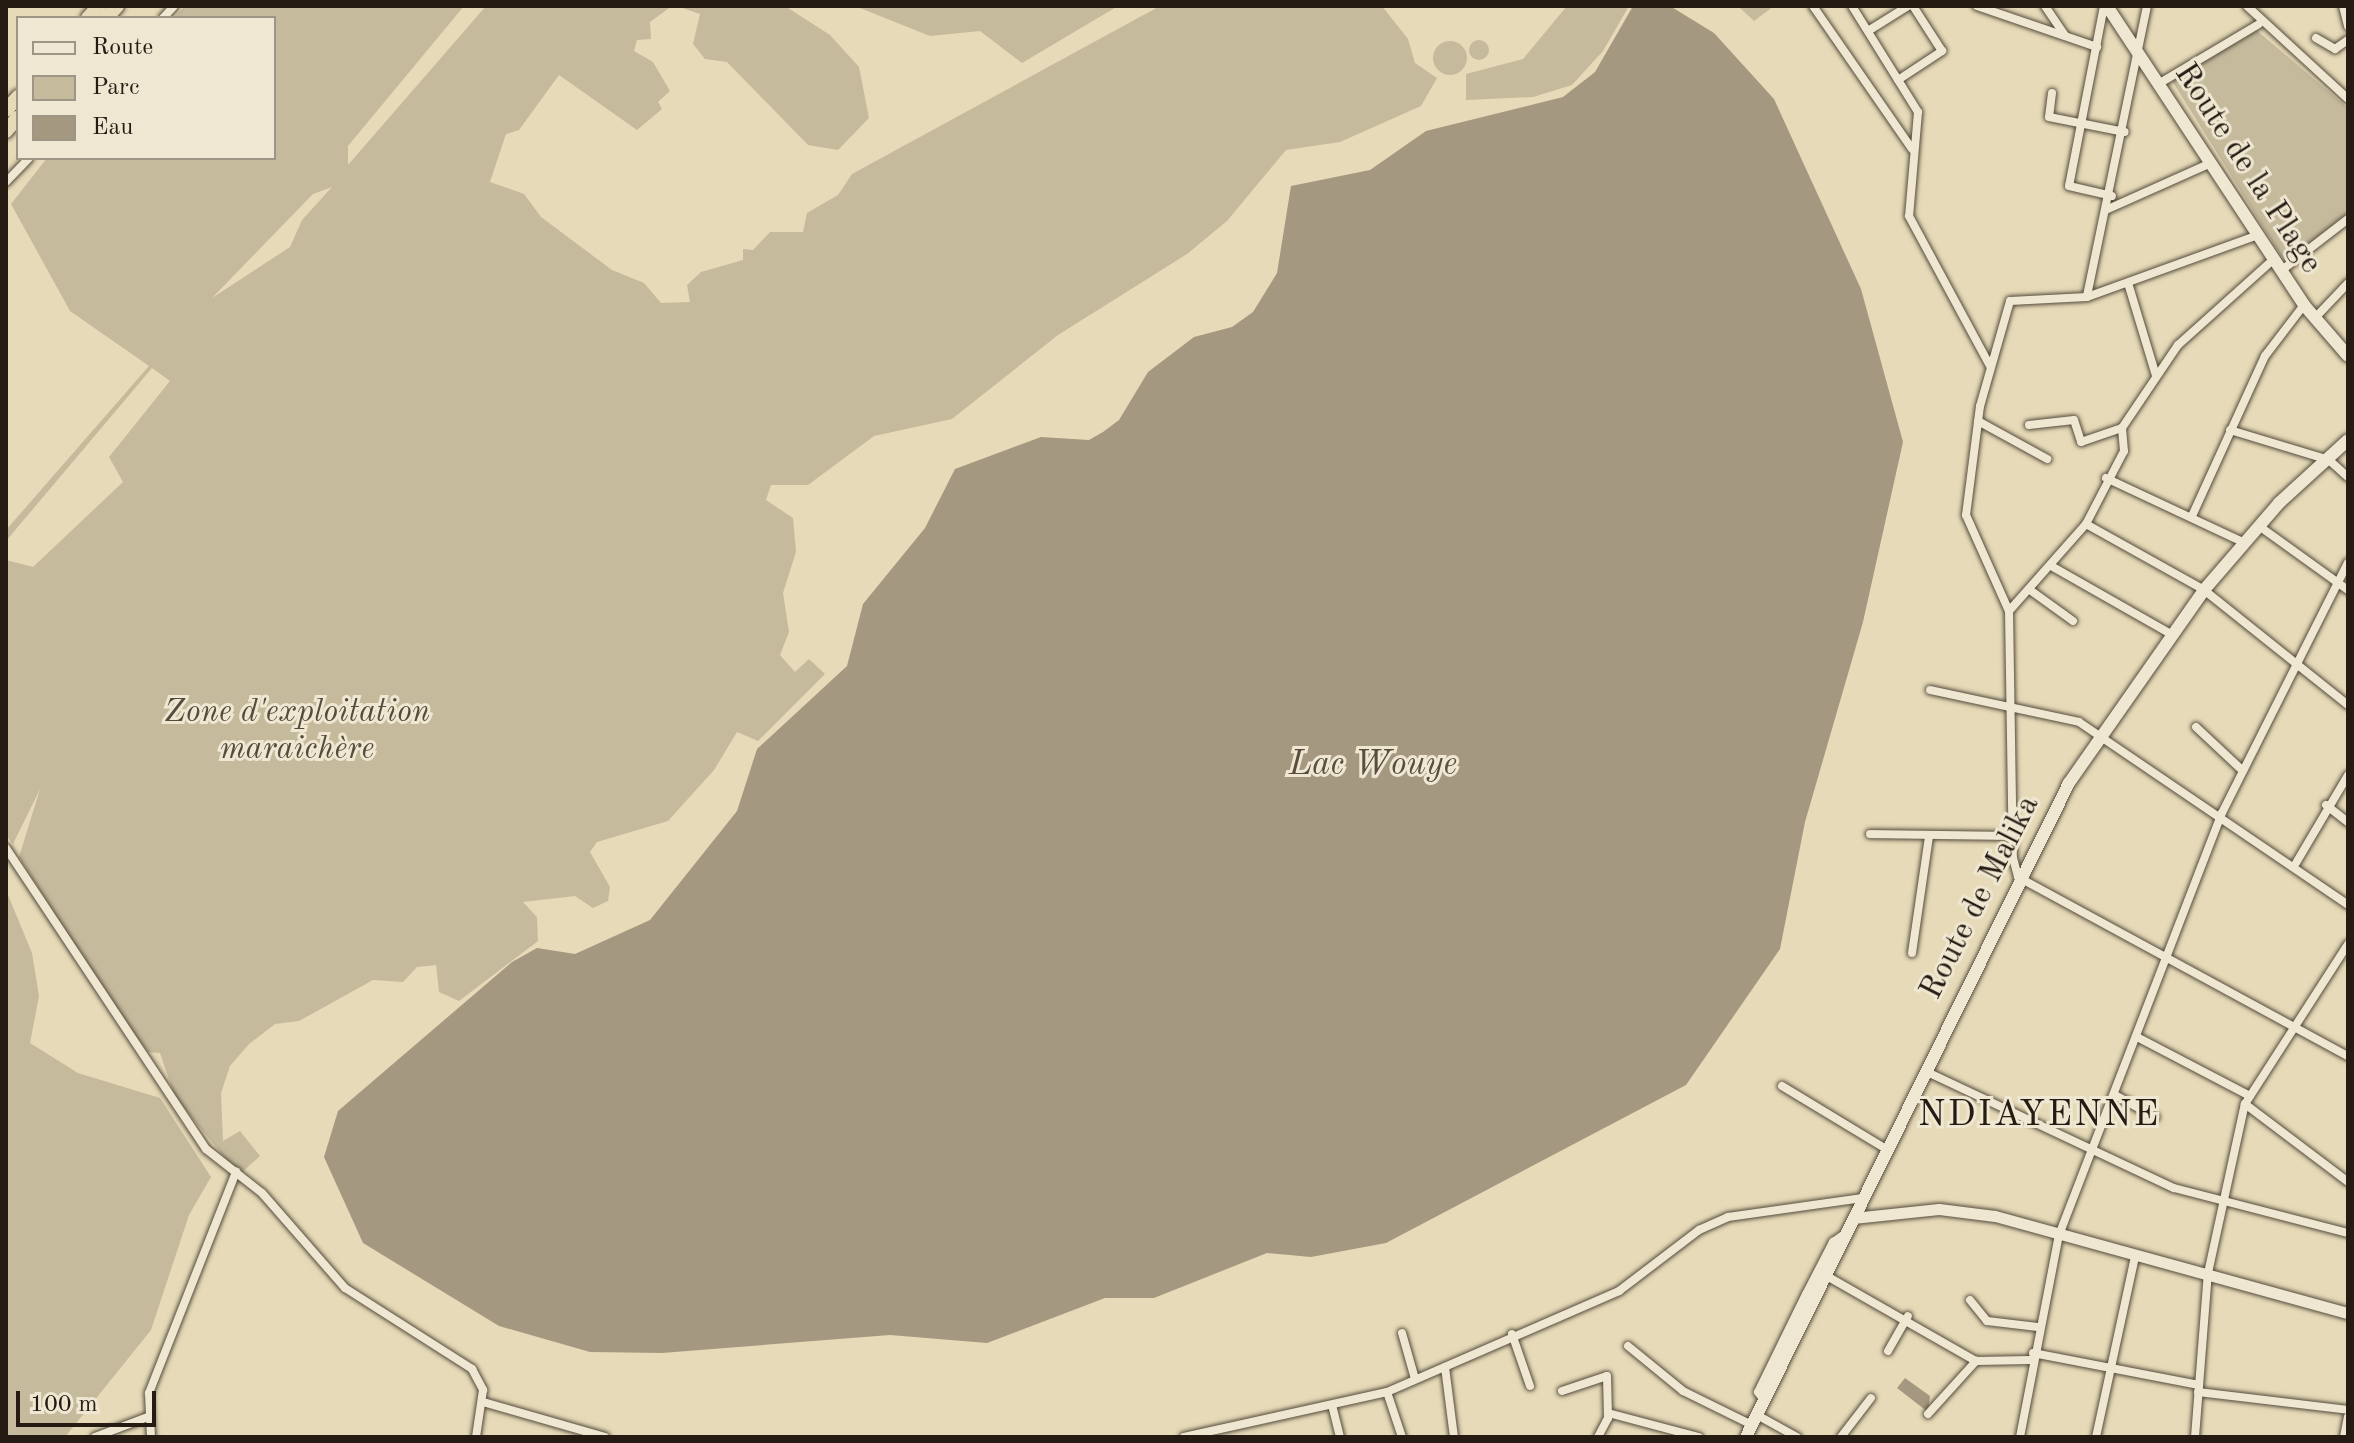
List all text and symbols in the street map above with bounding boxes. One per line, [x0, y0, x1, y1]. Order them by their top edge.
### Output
legend [16, 16, 276, 160]
text: Route [92, 36, 153, 60]
street label: Route de la Plage [2165, 57, 2329, 281]
text: Parc [92, 76, 139, 100]
text: Eau [92, 116, 133, 140]
park label: Zone d'exploitation maraichère [164, 695, 430, 770]
water label: Lac Wouye [1289, 746, 1457, 786]
street label: Route de Malika [1913, 790, 2049, 1006]
district label: NDIAYENNE [1918, 1095, 2160, 1139]
scale bar [20, 1375, 160, 1425]
text: 100 m [30, 1393, 98, 1417]

